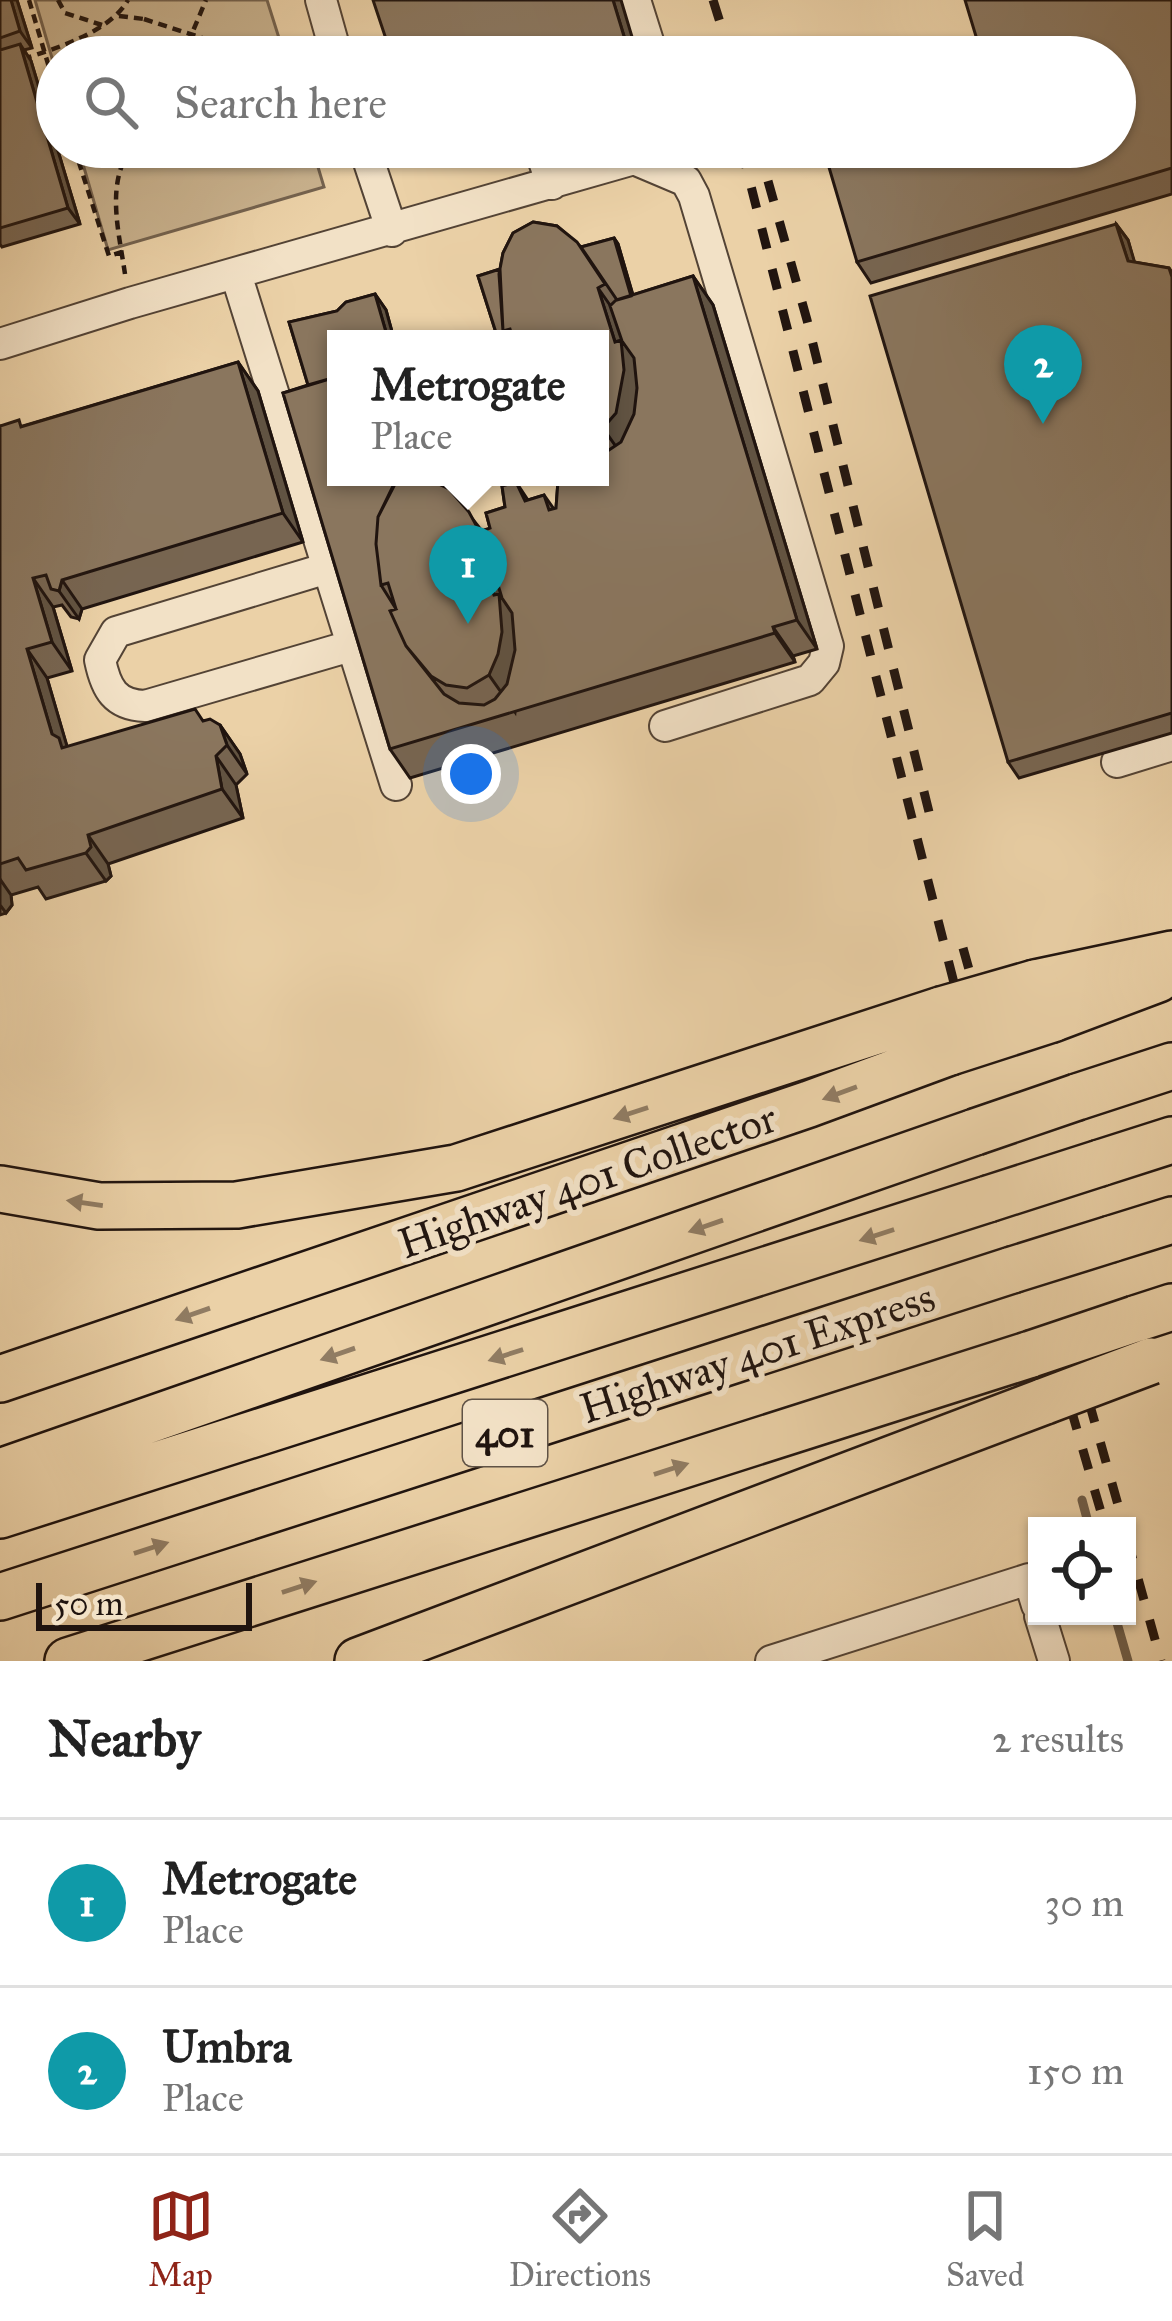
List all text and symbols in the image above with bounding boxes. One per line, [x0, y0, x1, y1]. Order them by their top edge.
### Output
search box [36, 36, 1136, 168]
icon: search [78, 69, 144, 135]
text: Search here [174, 75, 387, 130]
pin: 2 [1004, 325, 1082, 424]
popup [327, 330, 609, 486]
text: Metrogate [371, 357, 565, 412]
text: Place [371, 412, 453, 460]
pin: 1 [429, 525, 507, 624]
your location [441, 744, 501, 804]
one-way arrow [822, 1085, 858, 1103]
street label: Highway 401 Collector [391, 1092, 783, 1270]
one-way arrow [612, 1104, 649, 1123]
one-way arrow [65, 1193, 103, 1212]
one-way arrow [688, 1218, 724, 1236]
one-way arrow [858, 1227, 895, 1246]
street label: Highway 401 Express [573, 1271, 941, 1435]
one-way arrow [175, 1306, 211, 1324]
one-way arrow [320, 1346, 356, 1364]
one-way arrow [487, 1347, 524, 1365]
road number: 401 [463, 1400, 547, 1466]
one-way arrow [653, 1458, 690, 1477]
map controls [1028, 1517, 1136, 1625]
button: locate [1028, 1517, 1136, 1625]
one-way arrow [133, 1537, 170, 1556]
scale bar [36, 1577, 252, 1630]
one-way arrow [281, 1577, 318, 1596]
text: 50 m [54, 1584, 123, 1624]
text: Nearby [48, 1708, 200, 1770]
text: 2 results [992, 1715, 1124, 1763]
text: Metrogate [162, 1851, 357, 1906]
text: 1 [79, 1879, 95, 1927]
text: 30 m [1045, 1879, 1124, 1927]
text: Place [162, 1906, 244, 1954]
text: Umbra [162, 2019, 292, 2074]
text: 2 [77, 2047, 97, 2095]
text: 150 m [1027, 2047, 1124, 2095]
text: Place [162, 2074, 244, 2122]
tab: Map [148, 2183, 214, 2295]
tab: Directions [509, 2183, 651, 2295]
tab: Saved [946, 2183, 1024, 2295]

